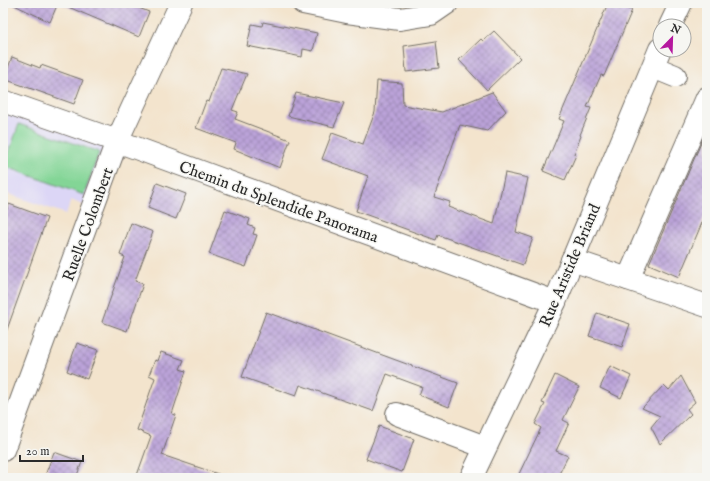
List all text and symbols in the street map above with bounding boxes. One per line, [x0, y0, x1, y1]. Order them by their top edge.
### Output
north arrow [652, 18, 692, 58]
text: N [667, 21, 683, 38]
street label: Chemin du Splendide Panorama [176, 157, 381, 248]
street label: Ruelle Colombert [59, 165, 119, 284]
street label: Rue Aristide Briand [536, 201, 606, 330]
scale bar [20, 437, 83, 463]
text: 20 m [26, 444, 49, 459]

